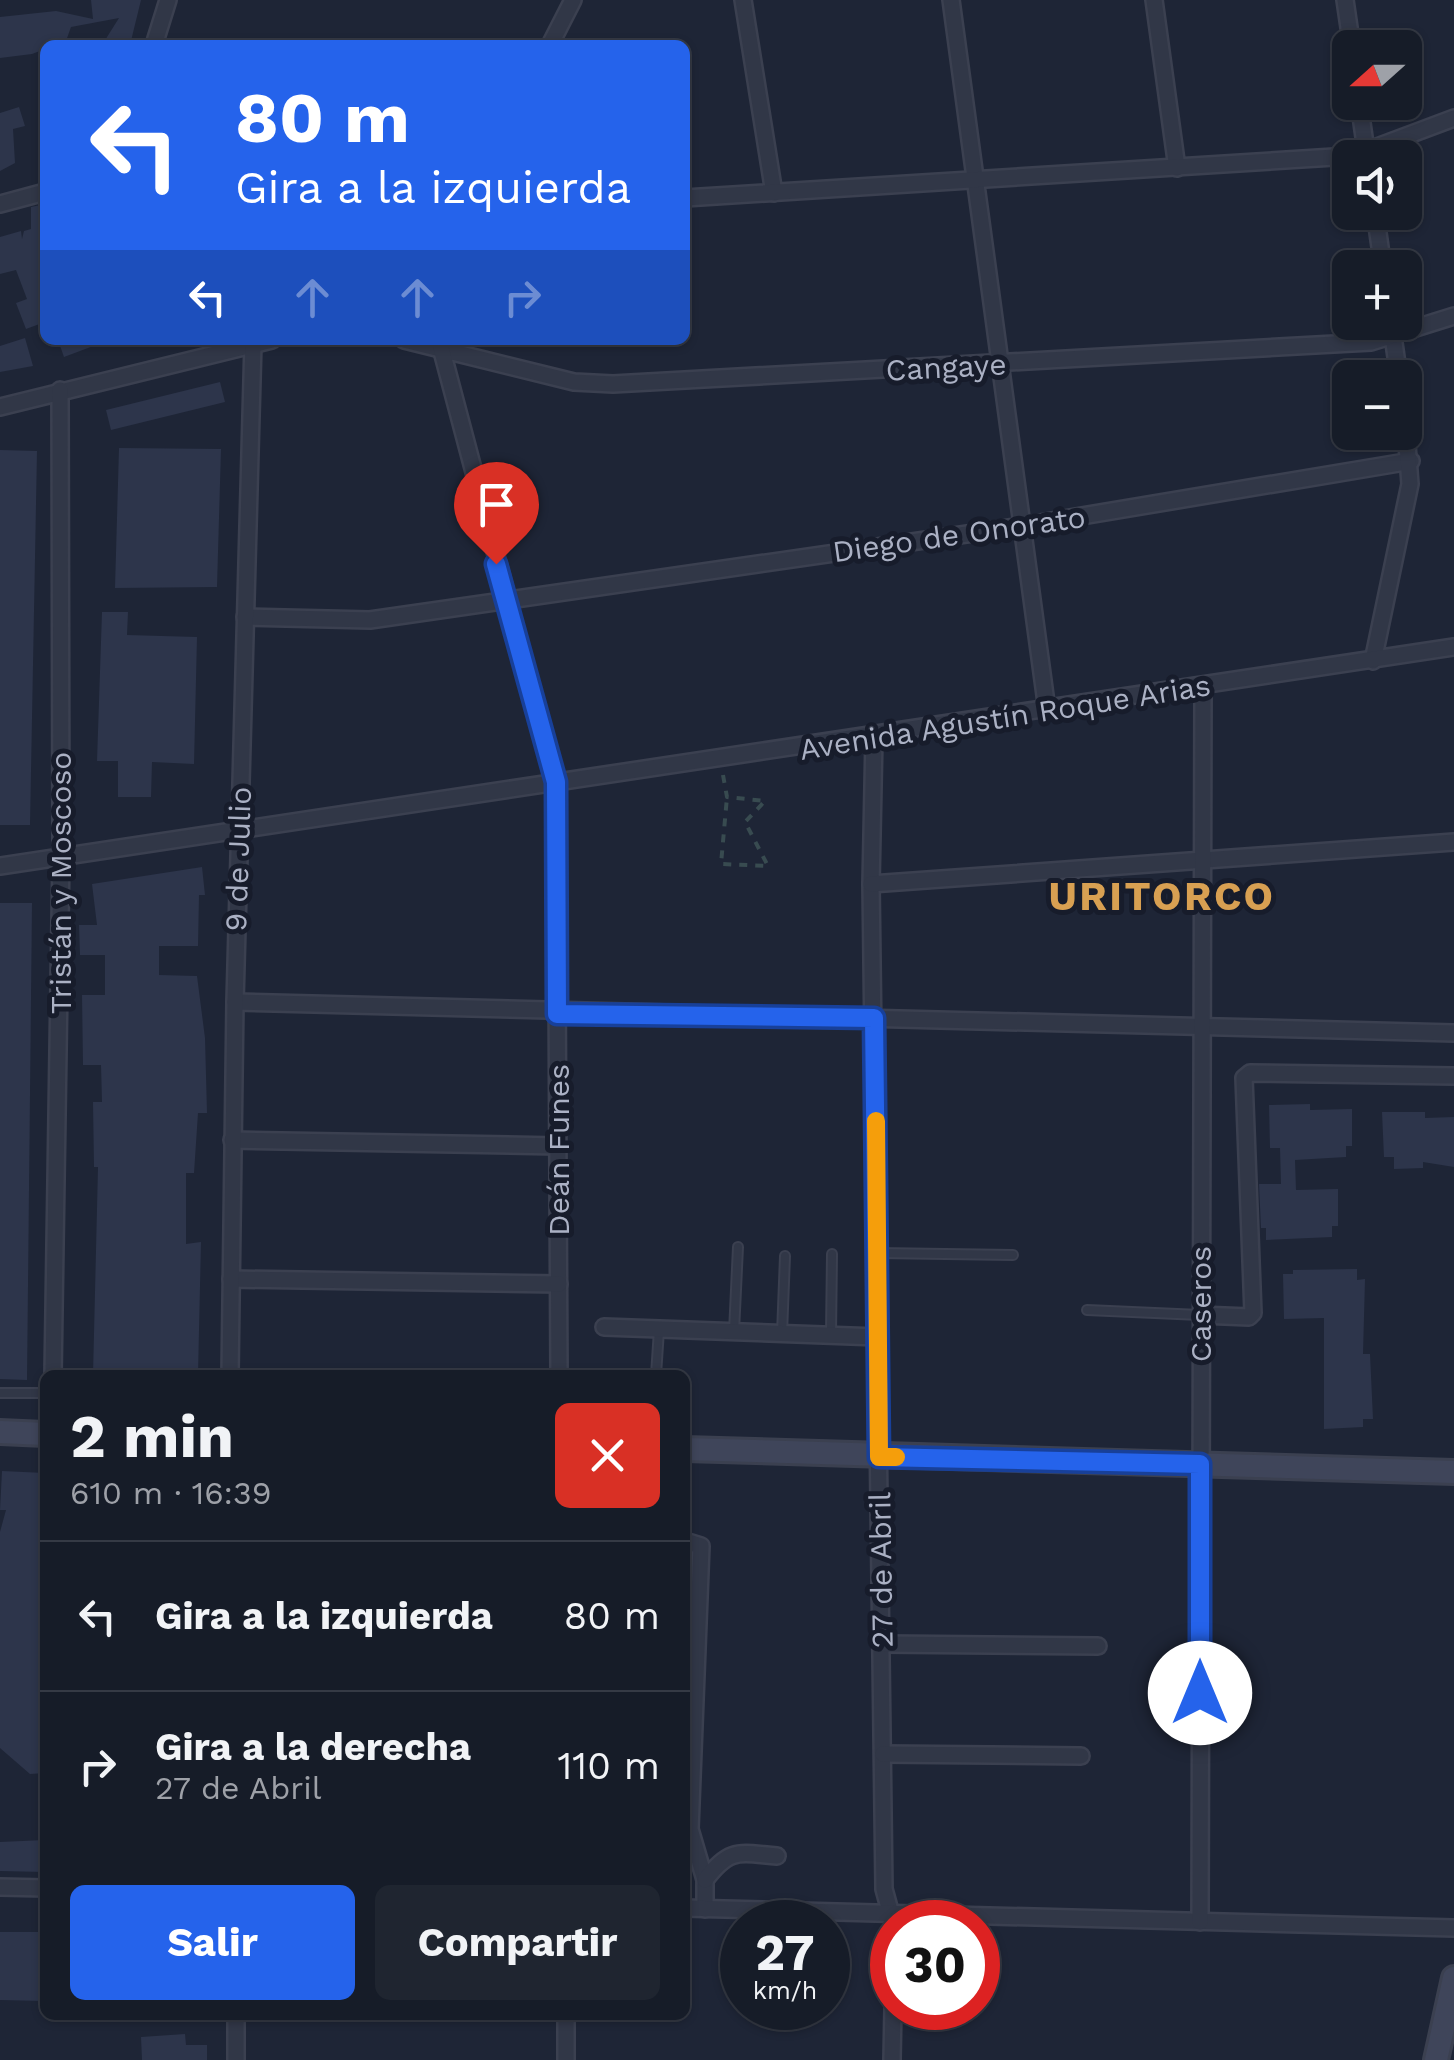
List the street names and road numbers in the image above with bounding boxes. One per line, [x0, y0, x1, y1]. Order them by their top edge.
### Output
street label: Cangaye [885, 346, 1007, 388]
street label: Diego de Onorato [830, 499, 1088, 569]
street label: Avenida Agustín Roque Arias [797, 667, 1213, 767]
street label: Tristán y Moscoso [43, 752, 78, 1014]
street label: 9 de Julio [218, 786, 258, 932]
street label: Deán Funes [541, 1064, 576, 1236]
street label: Caseros [1183, 1246, 1218, 1362]
street label: 27 de Abril [862, 1492, 900, 1648]

